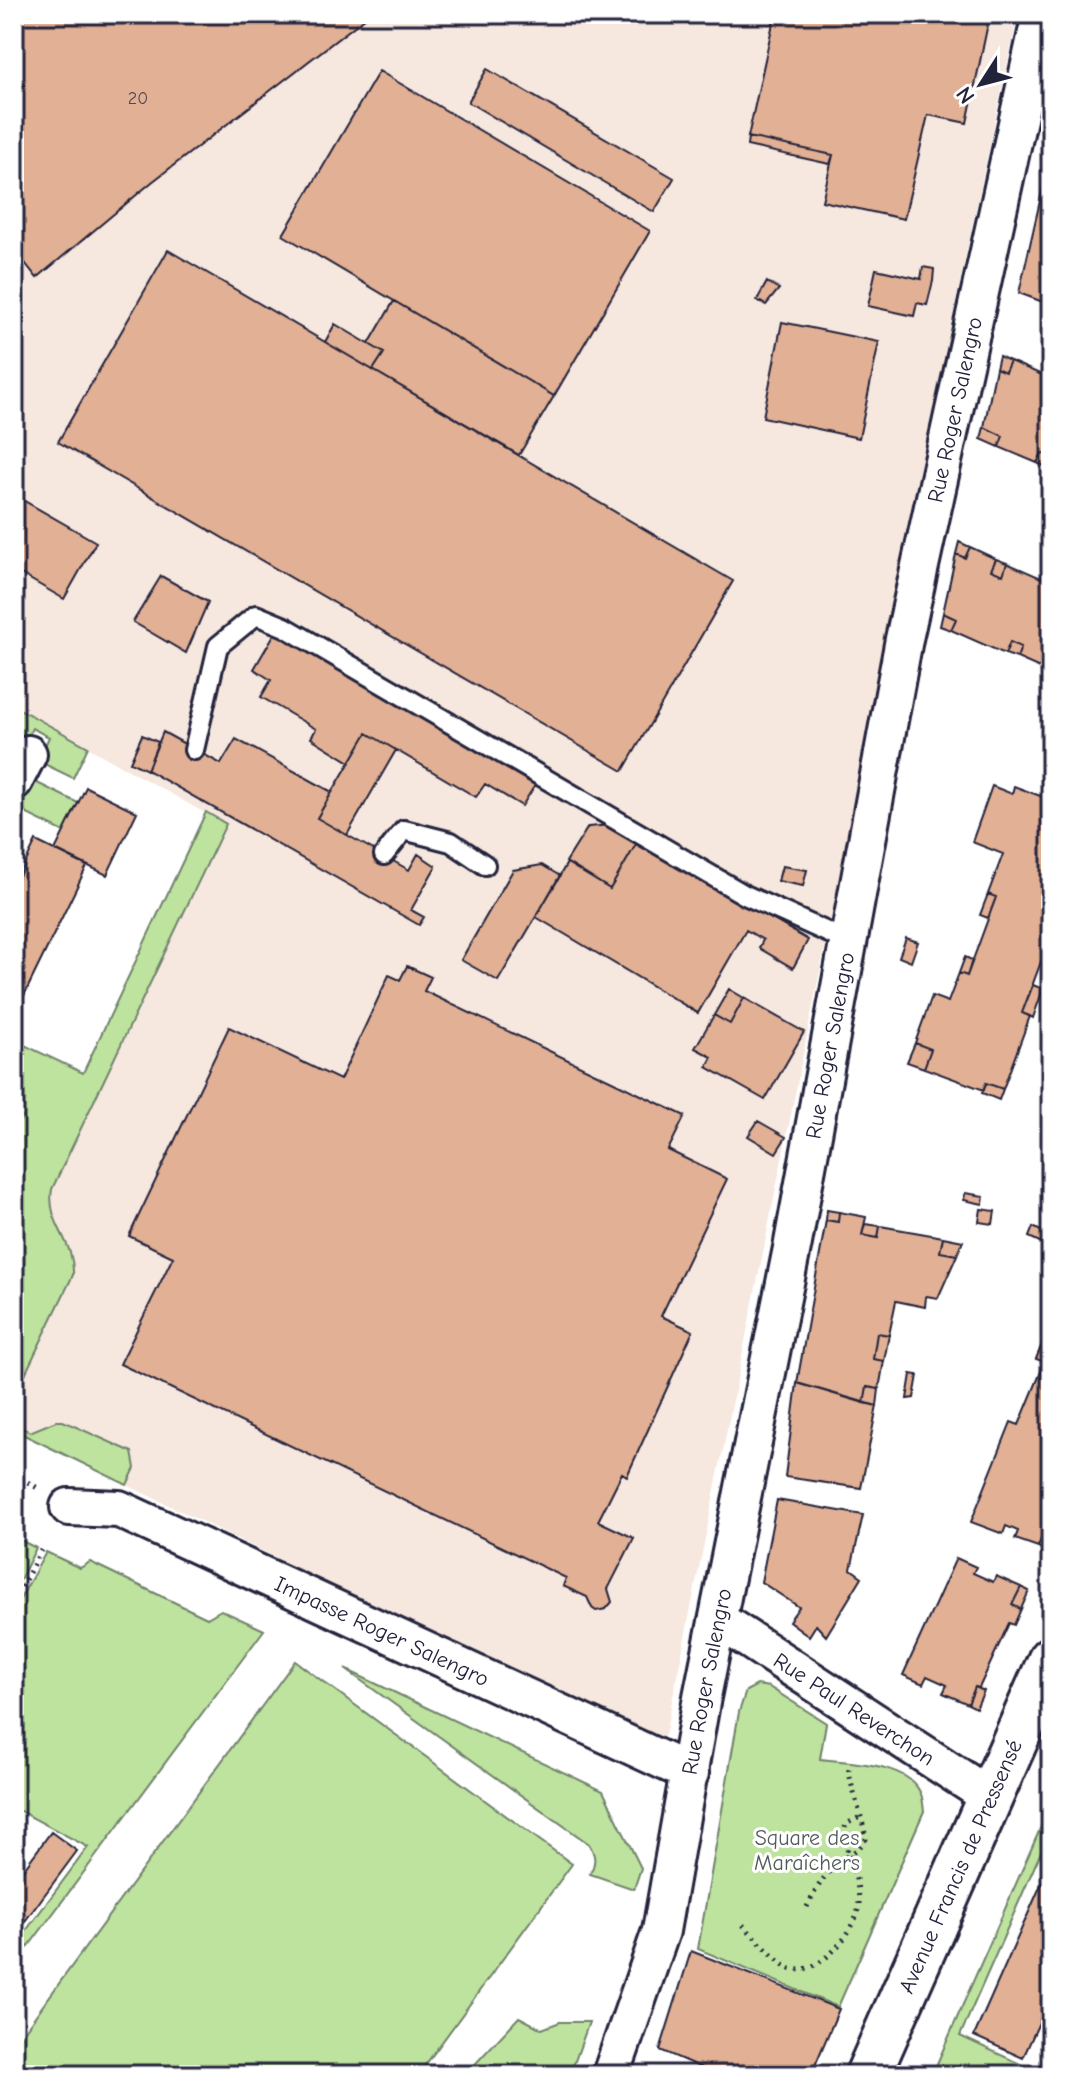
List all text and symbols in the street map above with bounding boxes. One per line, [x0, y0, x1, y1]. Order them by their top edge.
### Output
north arrow [941, 44, 1021, 124]
text: N [951, 82, 980, 109]
house number: 20 [128, 88, 148, 109]
street label: Rue Roger Salengro [922, 315, 988, 505]
street label: Rue Roger Salengro [800, 950, 860, 1141]
street label: Impasse Roger Salengro [271, 1571, 493, 1692]
street label: Rue Roger Salengro [677, 1586, 737, 1777]
street label: Rue Paul Reverchon [769, 1647, 939, 1771]
street label: Avenue Francis de Pressensé [894, 1736, 1028, 1998]
park label: Square des Maraîchers [754, 1825, 860, 1876]

